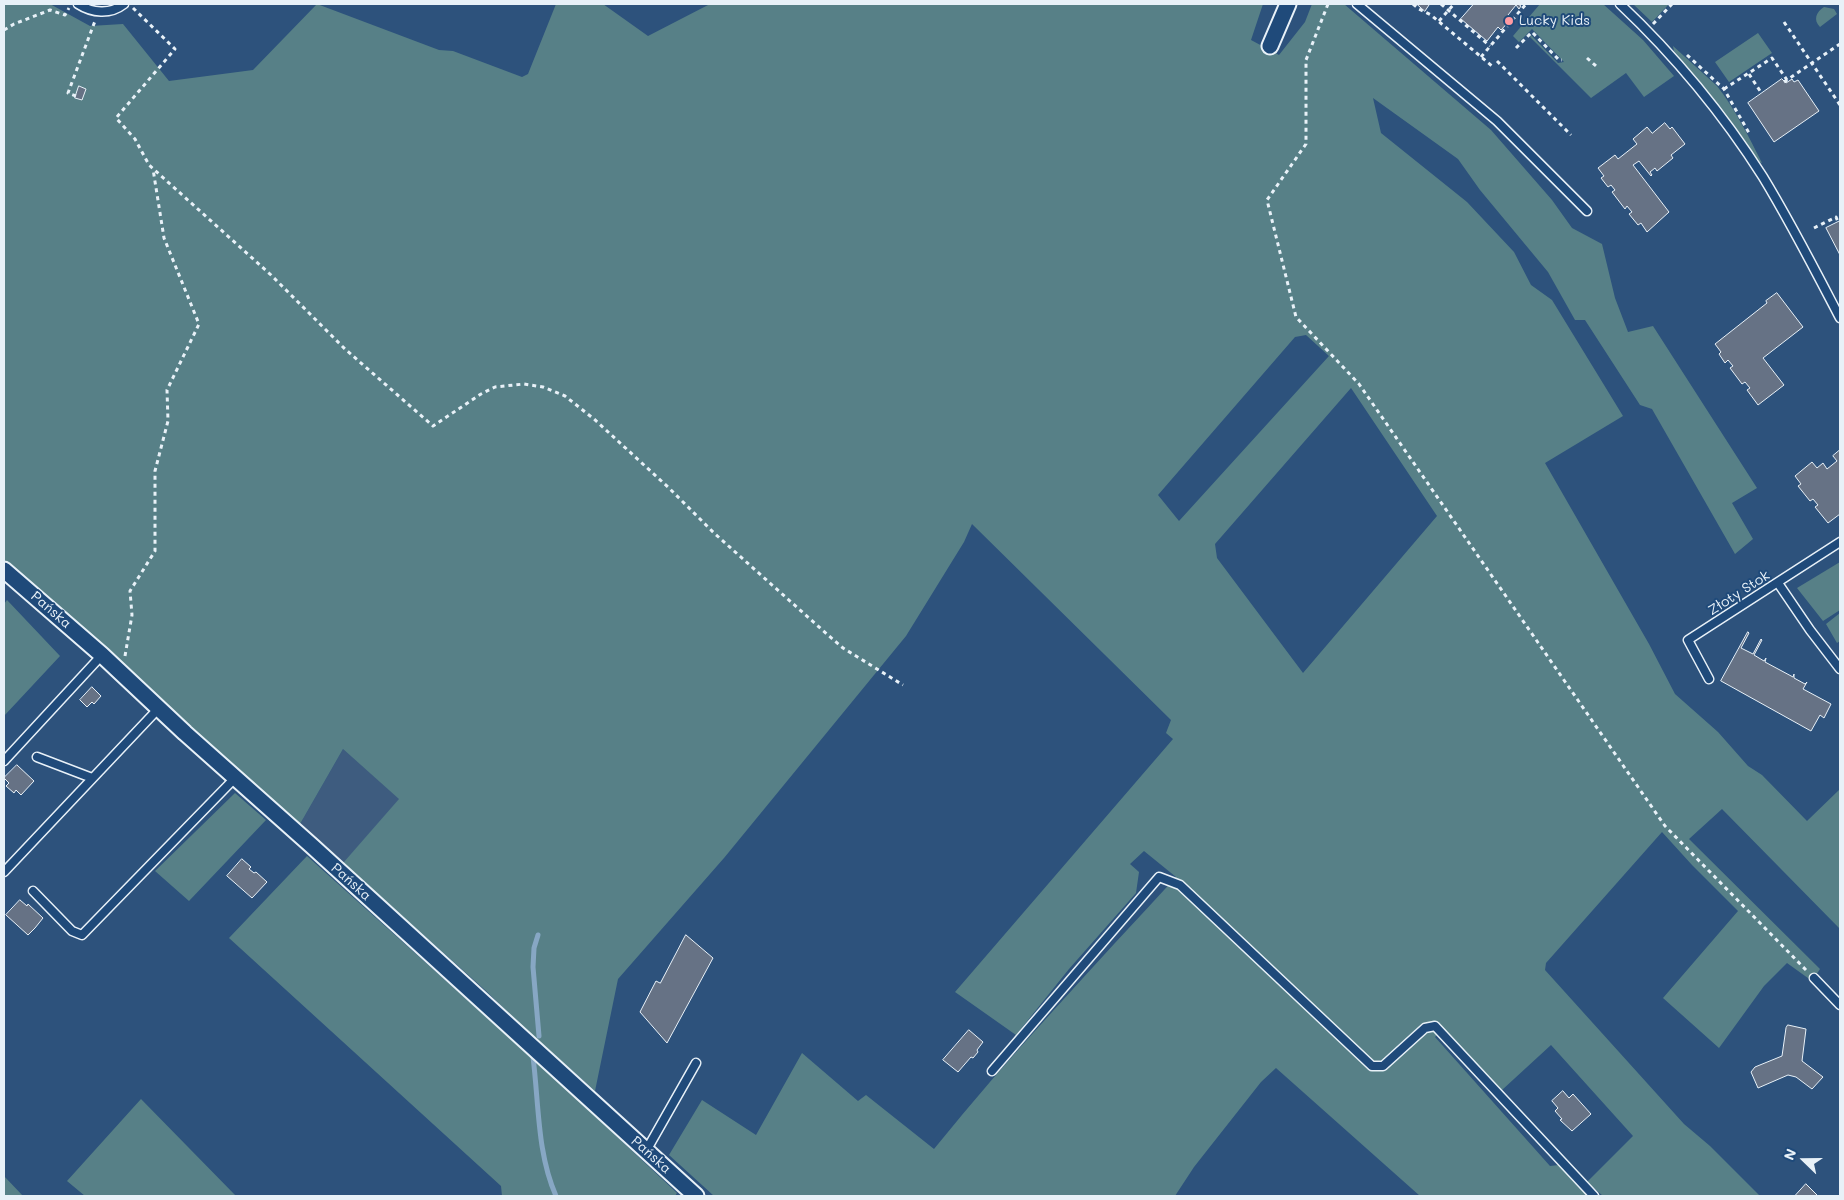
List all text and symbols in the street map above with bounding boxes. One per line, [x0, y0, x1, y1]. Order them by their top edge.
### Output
place label: Lucky Kids [1519, 13, 1590, 29]
marker: Lucky Kids [1503, 15, 1515, 27]
street label: Złoty Stok [1705, 567, 1773, 619]
street label: Pańska [27, 588, 75, 632]
street label: Pańska [328, 860, 374, 904]
street label: Pańska [628, 1133, 674, 1177]
north arrow [1779, 1135, 1829, 1185]
text: N [1779, 1146, 1800, 1163]

